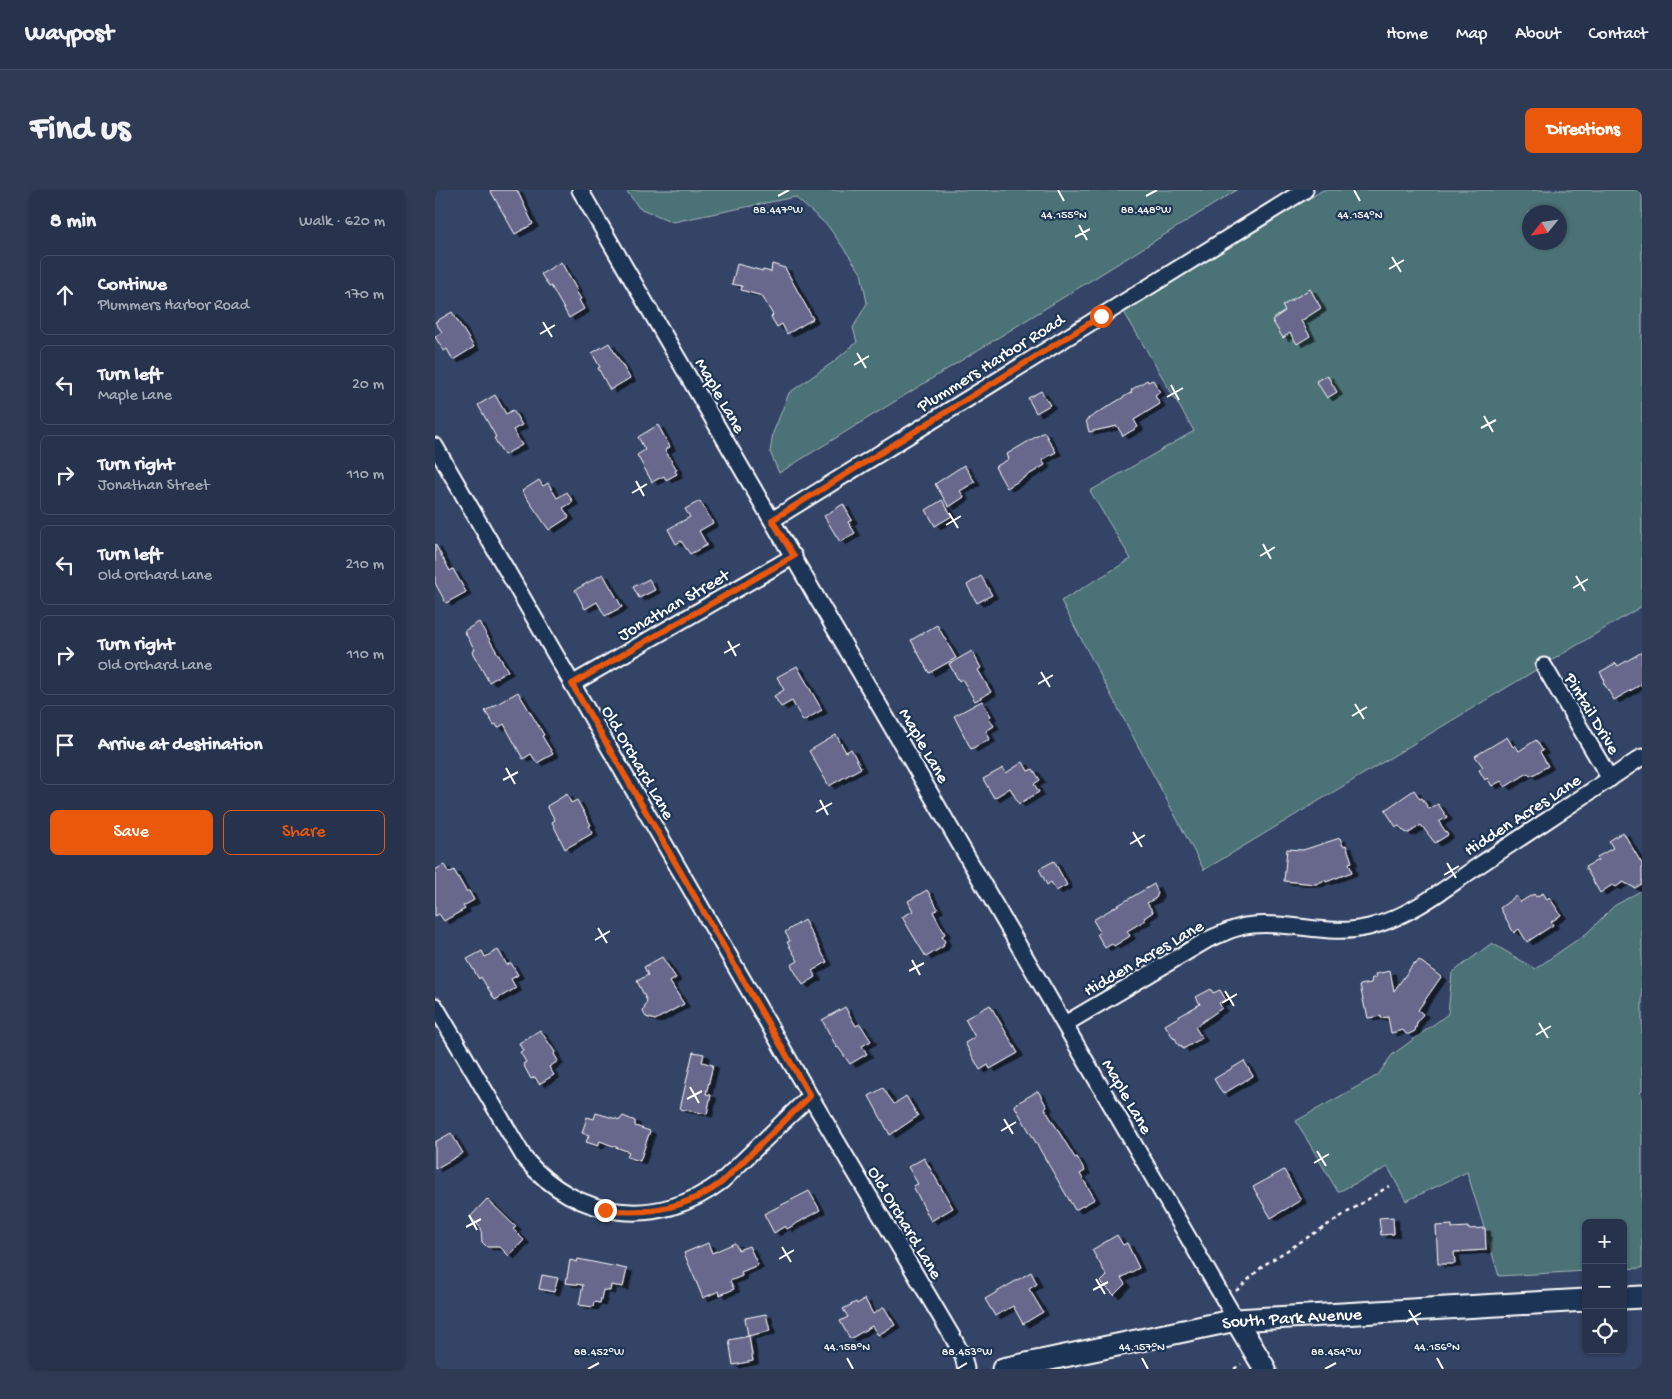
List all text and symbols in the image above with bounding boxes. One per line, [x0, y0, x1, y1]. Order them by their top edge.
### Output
text: Waypost [25, 20, 113, 49]
text: Home [1386, 24, 1428, 45]
text: Map [1456, 24, 1487, 45]
text: About [1515, 24, 1561, 45]
text: Contact [1589, 24, 1647, 45]
button: Directions [1525, 108, 1642, 153]
text: Find us [30, 110, 130, 151]
text: 88.447°W [753, 204, 803, 218]
text: 88.448°W [1121, 204, 1171, 218]
north arrow [1522, 205, 1567, 250]
text: 44.155°N [1041, 209, 1087, 223]
text: 44.154°N [1337, 209, 1383, 223]
text: 8 min [50, 210, 96, 235]
text: Walk · 620 m [299, 213, 385, 232]
text: Continue [98, 274, 167, 297]
icon: ahead [51, 281, 79, 309]
text: 170 m [345, 286, 384, 305]
text: Plummers Harbor Road [98, 297, 249, 316]
route start [1090, 305, 1113, 328]
street label: Plummers Harbor Road [913, 309, 1070, 419]
street label: Maple Lane [689, 355, 749, 438]
text: Turn left [98, 364, 162, 387]
icon: left [51, 371, 79, 399]
text: 20 m [352, 376, 384, 395]
text: Maple Lane [98, 387, 172, 406]
text: Turn right [98, 454, 174, 477]
icon: right [51, 461, 79, 489]
text: 110 m [347, 466, 384, 485]
text: Jonathan Street [98, 477, 209, 496]
text: Turn left [98, 544, 162, 567]
icon: left [51, 551, 79, 579]
text: 210 m [345, 556, 384, 575]
street label: Jonathan Street [615, 565, 735, 647]
text: Old Orchard Lane [98, 567, 212, 586]
text: Turn right [98, 634, 174, 657]
icon: right [51, 641, 79, 669]
text: 110 m [347, 646, 384, 665]
text: Old Orchard Lane [98, 657, 212, 676]
street label: Pintail Drive [1558, 669, 1624, 759]
street label: Old Orchard Lane [596, 702, 678, 825]
street label: Maple Lane [893, 705, 953, 788]
icon: arrive [51, 731, 79, 759]
text: Arrive at destination [98, 734, 262, 757]
street label: Hidden Acres Lane [1461, 770, 1586, 862]
button: Save [50, 810, 213, 855]
button: Share [223, 810, 385, 855]
street label: Hidden Acres Lane [1081, 916, 1209, 1002]
street label: Maple Lane [1096, 1056, 1156, 1139]
street label: Old Orchard Lane [862, 1163, 946, 1284]
route end [594, 1199, 617, 1222]
map controls [1582, 1219, 1627, 1354]
button: + [1582, 1219, 1627, 1264]
button: − [1582, 1264, 1627, 1309]
street label: South Park Avenue [1220, 1305, 1363, 1336]
button: locate [1582, 1309, 1627, 1354]
text: 44.158°N [824, 1341, 870, 1355]
text: 44.157°N [1119, 1341, 1165, 1355]
text: 44.156°N [1414, 1341, 1460, 1355]
text: 88.452°W [574, 1346, 624, 1360]
text: 88.453°W [942, 1346, 992, 1360]
text: 88.454°W [1311, 1346, 1361, 1360]

